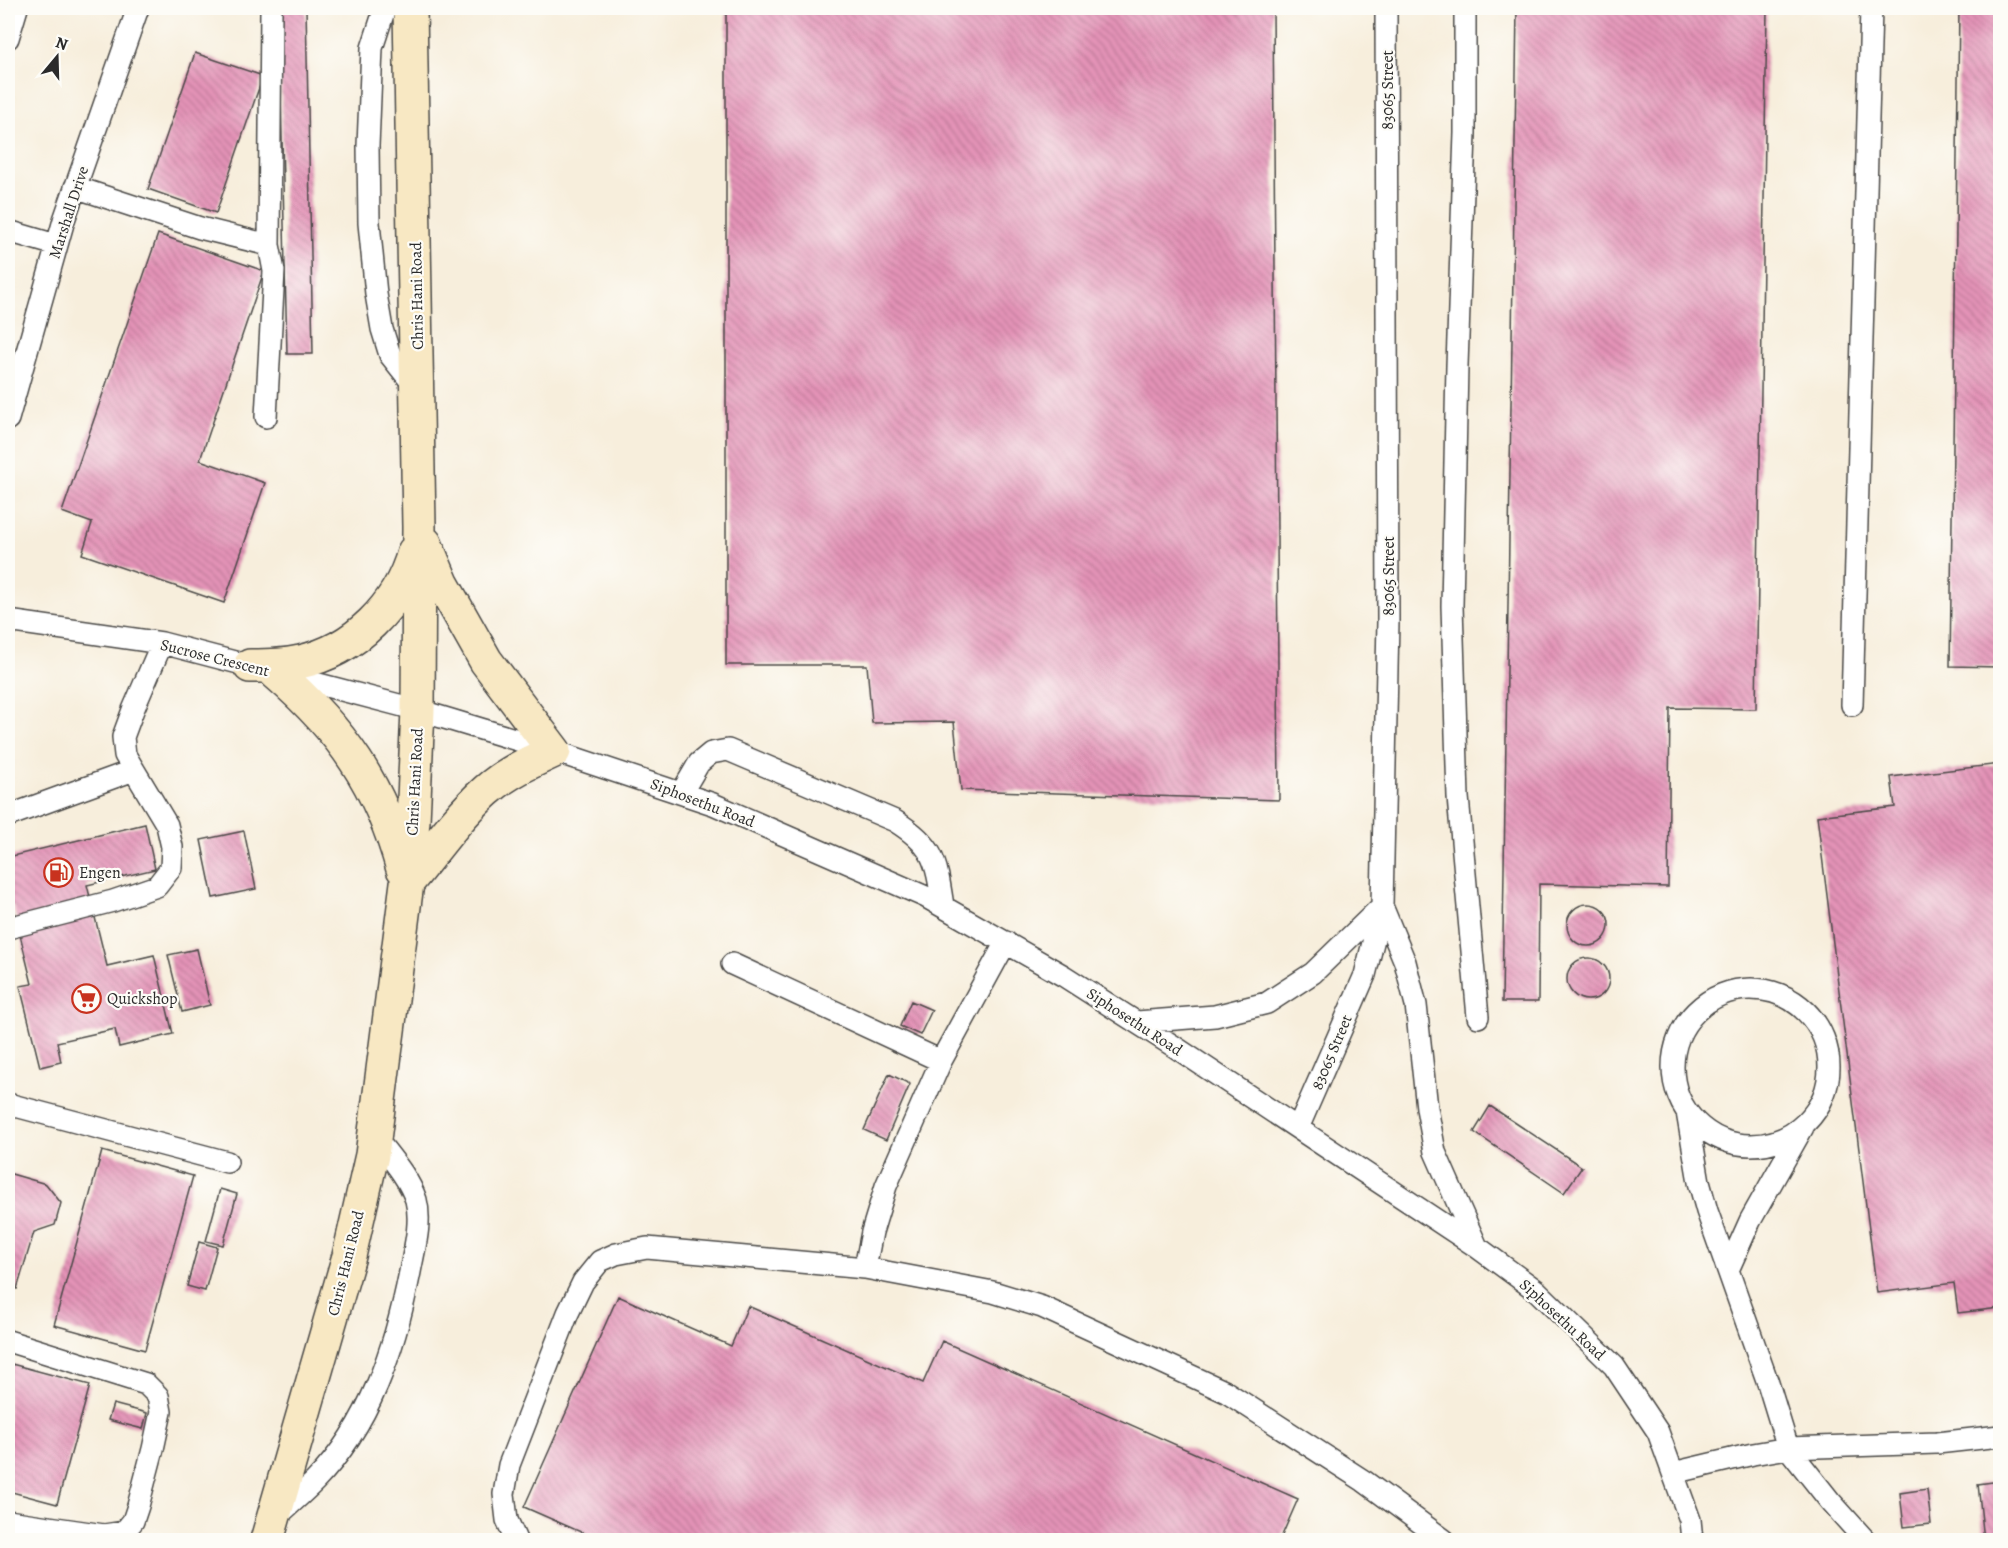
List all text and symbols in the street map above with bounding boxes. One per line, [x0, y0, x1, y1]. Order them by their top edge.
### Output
north arrow [27, 27, 87, 87]
text: N [52, 31, 71, 56]
street label: 83065 Street [1377, 50, 1399, 130]
street label: Marshall Drive [44, 163, 94, 262]
street label: Chris Hani Road [405, 242, 429, 350]
street label: 83065 Street [1378, 536, 1400, 616]
street label: Sucrose Crescent [158, 634, 272, 682]
street label: Chris Hani Road [401, 727, 429, 836]
street label: Siphosethu Road [647, 773, 758, 833]
fuel station icon: Engen [42, 856, 74, 888]
place label: Engen [79, 862, 121, 884]
supermarket icon: Quickshop [70, 982, 102, 1014]
street label: Siphosethu Road [1082, 983, 1187, 1061]
place label: Quickshop [107, 988, 177, 1010]
street label: 83065 Street [1306, 1011, 1358, 1093]
street label: Chris Hani Road [322, 1208, 370, 1318]
street label: Siphosethu Road [1514, 1274, 1610, 1366]

